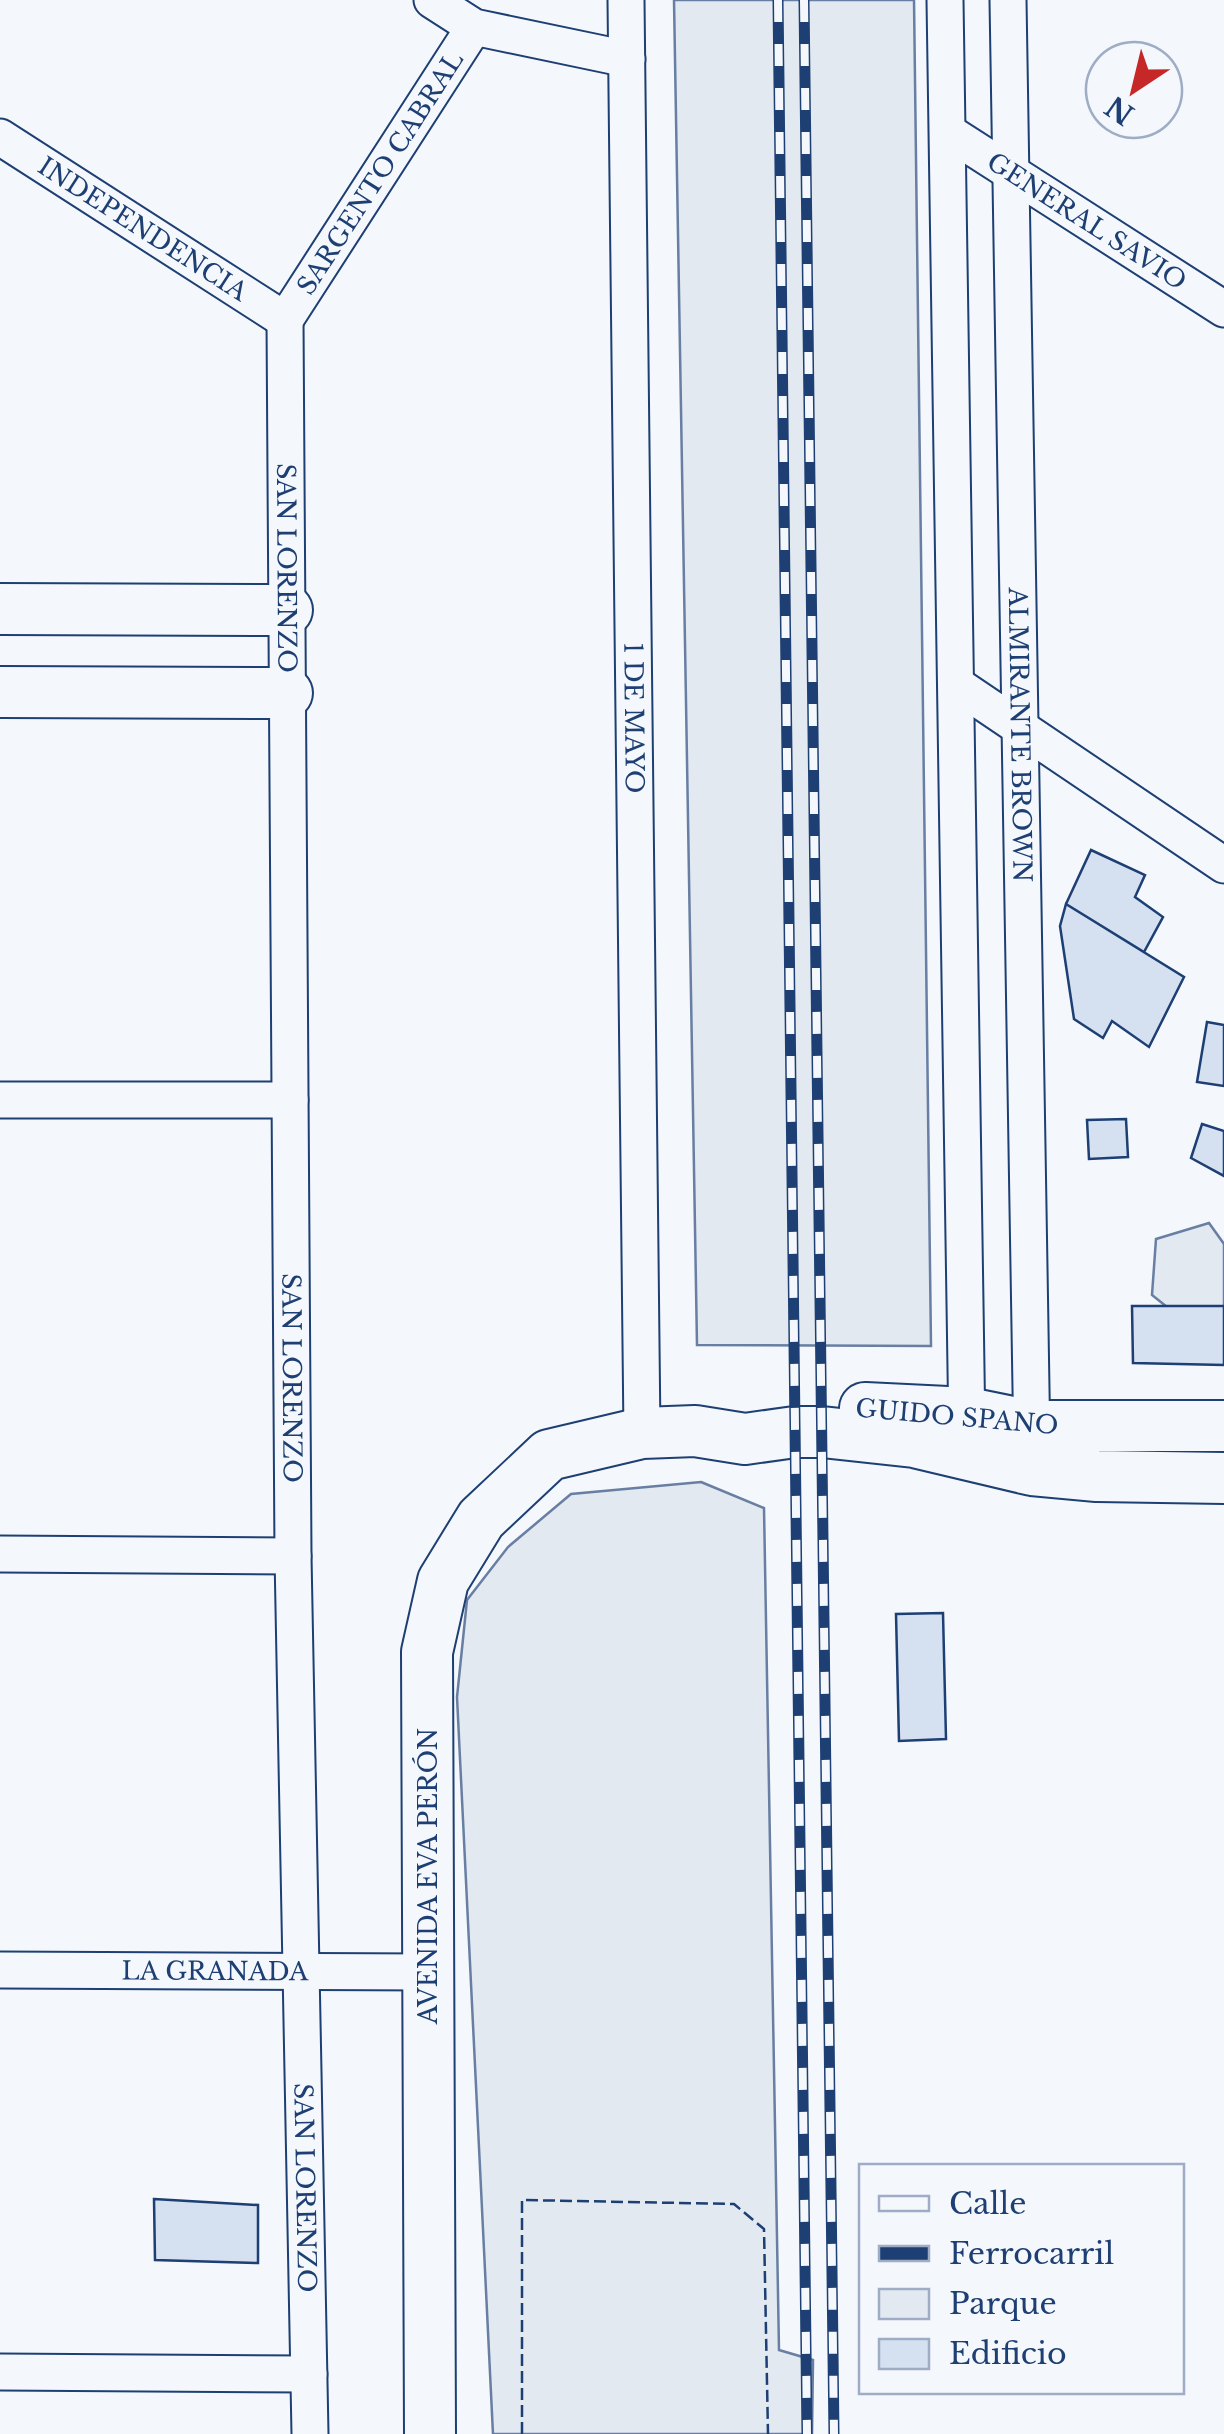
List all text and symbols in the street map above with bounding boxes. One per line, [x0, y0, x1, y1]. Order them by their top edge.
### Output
north arrow [1084, 40, 1184, 140]
street label: SARGENTO CABRAL [290, 46, 470, 300]
text: N [1099, 88, 1141, 132]
street label: GENERAL SAVIO [981, 146, 1192, 296]
street label: INDEPENDENCIA [33, 150, 254, 308]
street label: SAN LORENZO [270, 463, 303, 673]
street label: ALMIRANTE BROWN [1002, 586, 1038, 883]
street label: 1 DE MAYO [618, 642, 650, 794]
street label: SAN LORENZO [276, 1273, 308, 1483]
street label: GUIDO SPANO [854, 1393, 1060, 1441]
street label: AVENIDA EVA PERÓN [412, 1728, 444, 2025]
street label: LA GRANADA [122, 1955, 309, 1987]
street label: SAN LORENZO [288, 2083, 323, 2293]
legend [859, 2164, 1184, 2394]
text: Calle [949, 2185, 1026, 2222]
text: Ferrocarril [949, 2235, 1114, 2272]
text: Parque [949, 2285, 1057, 2322]
text: Edificio [949, 2335, 1067, 2372]

